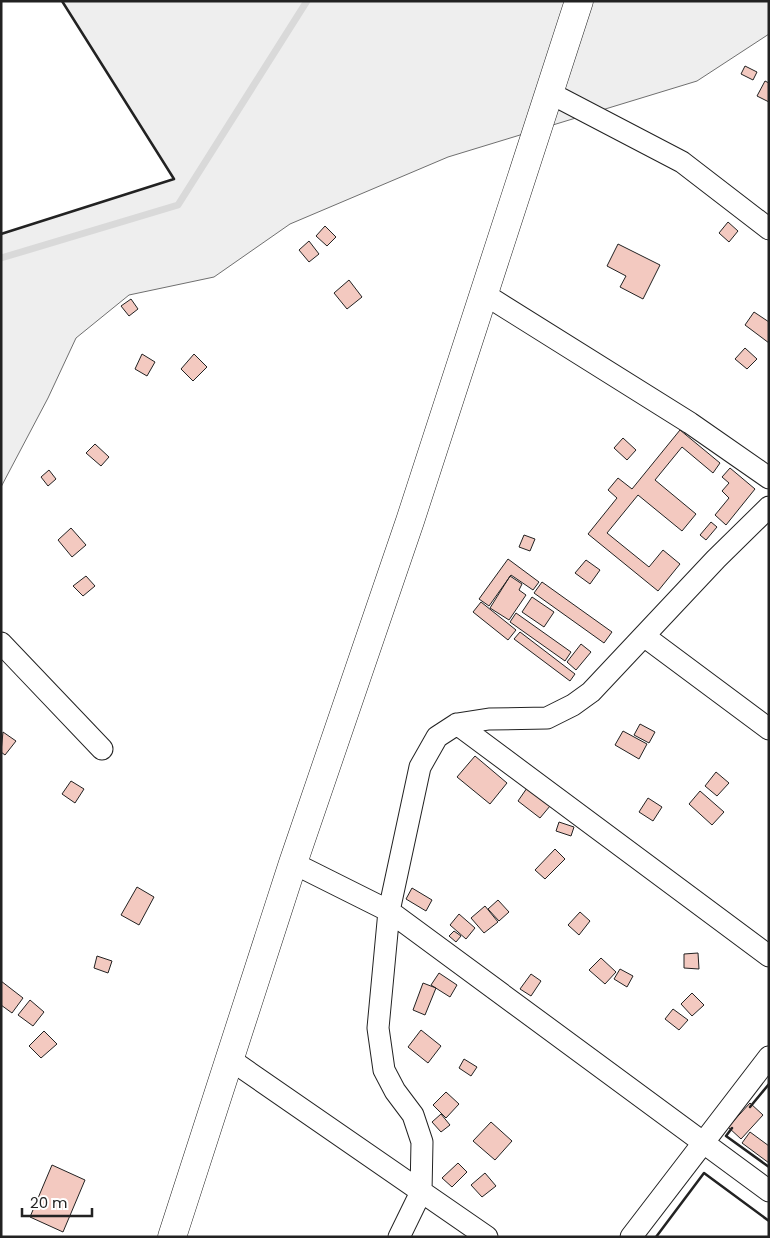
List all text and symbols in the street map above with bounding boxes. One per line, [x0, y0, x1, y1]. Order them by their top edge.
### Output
scale bar [22, 1186, 92, 1218]
text: 20 m [30, 1192, 68, 1213]

